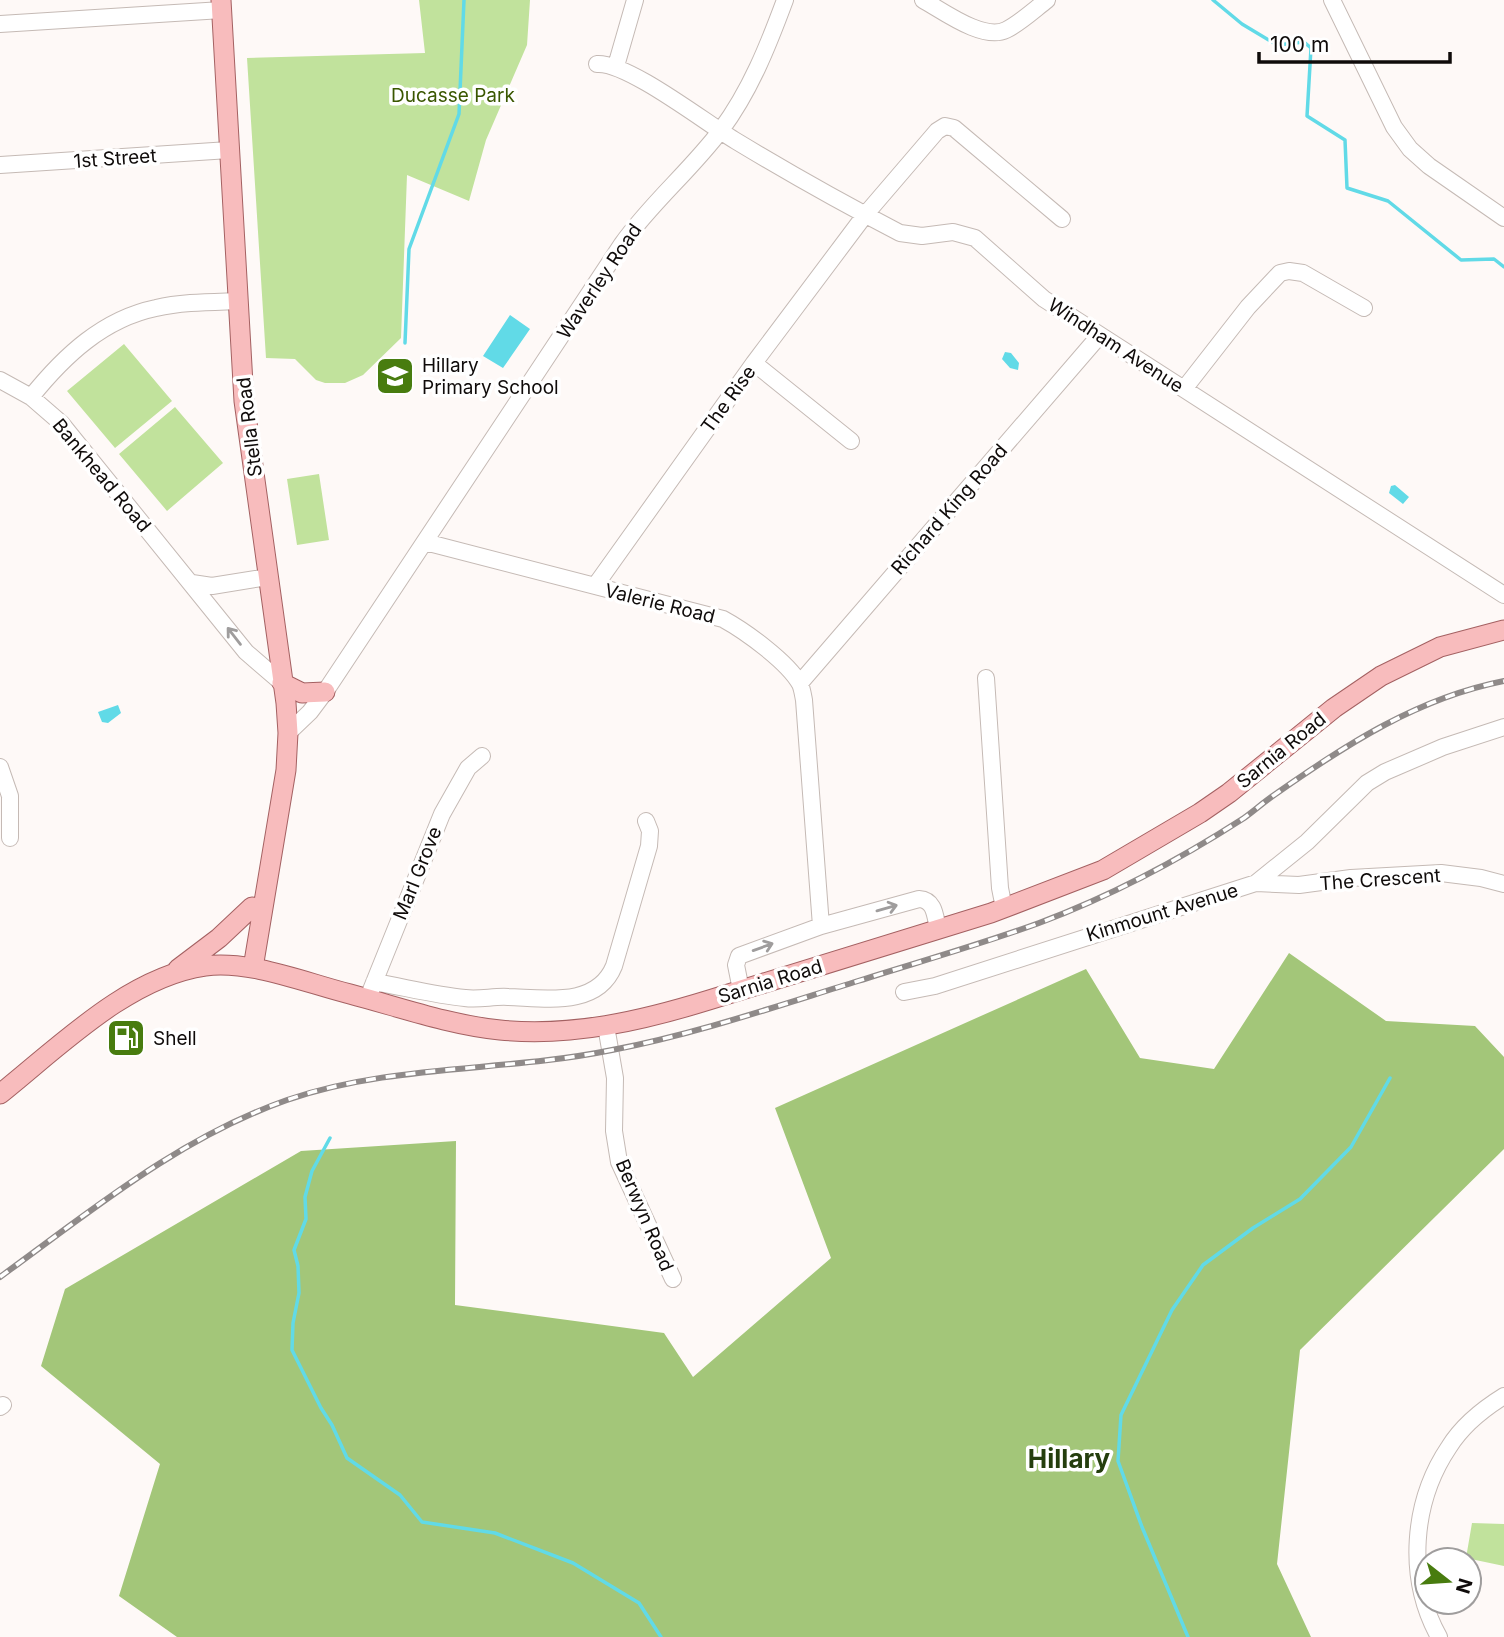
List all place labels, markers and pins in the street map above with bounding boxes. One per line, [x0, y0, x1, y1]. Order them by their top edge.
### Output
place label: Hillary Primary School [422, 354, 559, 399]
school or university icon: Hillary Primary School [374, 355, 416, 397]
fuel station icon: Shell [105, 1017, 147, 1059]
place label: Shell [153, 1027, 197, 1050]

